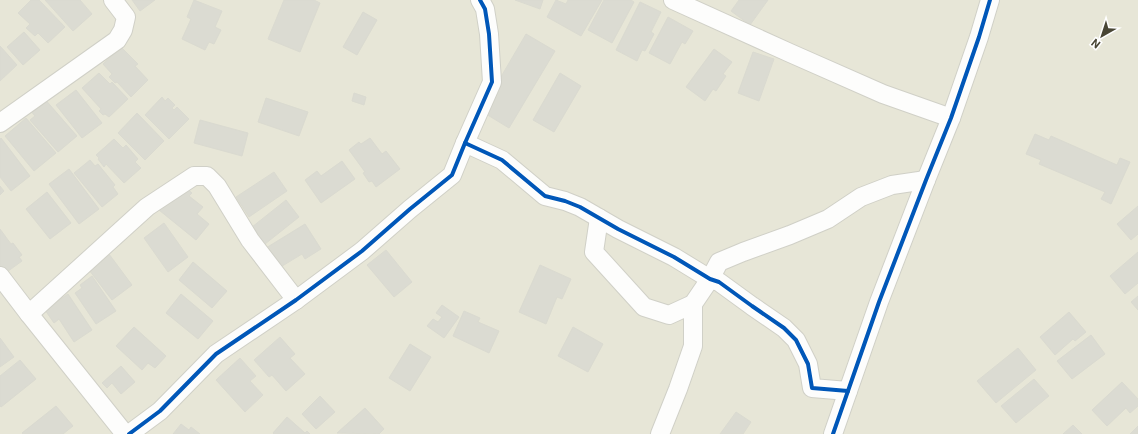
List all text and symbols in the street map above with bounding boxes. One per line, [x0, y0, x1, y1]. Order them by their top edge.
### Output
north arrow [1082, 16, 1122, 56]
text: N [1089, 36, 1103, 51]

